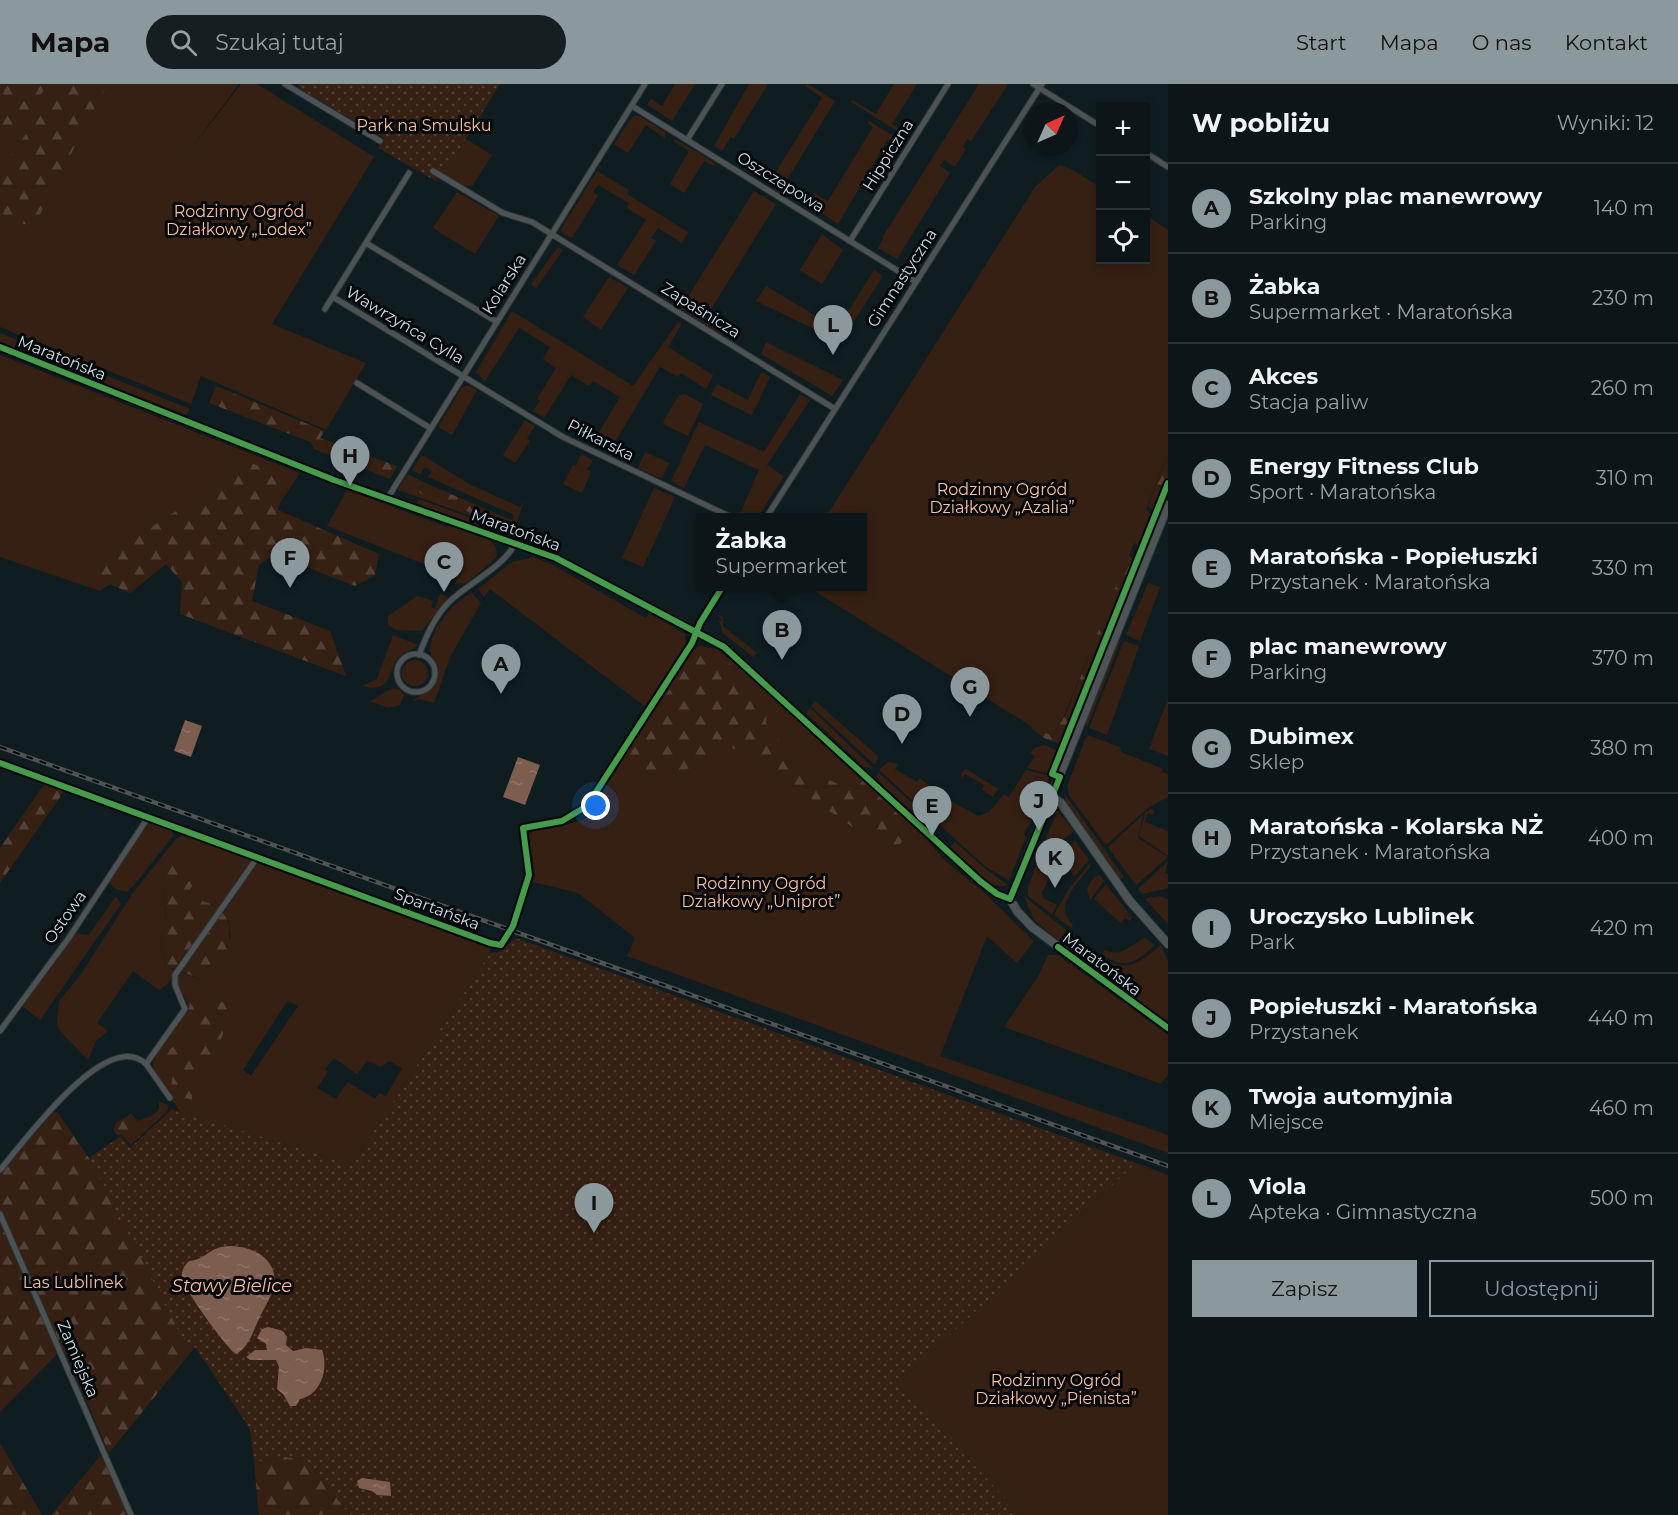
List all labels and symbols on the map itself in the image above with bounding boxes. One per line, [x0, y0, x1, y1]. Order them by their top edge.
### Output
north arrow [1024, 102, 1078, 156]
park label: Park na Smulsku [356, 116, 492, 135]
street label: Hippiczna [859, 116, 917, 194]
street label: Oszczepowa [734, 148, 828, 216]
park label: Rodzinny Ogród Działkowy „Lodex” [166, 202, 312, 239]
street label: Gimnastyczna [863, 225, 941, 331]
street label: Kolarska [478, 250, 530, 318]
street label: Zapaśnicza [658, 278, 744, 342]
street label: Wawrzyńca Cylla [342, 282, 468, 368]
pin: L [814, 306, 852, 355]
street label: Maratońska [15, 332, 109, 384]
street label: Piłkarska [565, 415, 637, 465]
pin: H [330, 436, 370, 486]
park label: Rodzinny Ogród Działkowy „Azalia” [929, 480, 1075, 517]
street label: Maratońska [469, 505, 563, 555]
pin: F [270, 538, 310, 588]
pin: C [424, 542, 464, 592]
pin: B [762, 610, 802, 660]
pin: A [482, 644, 520, 694]
pin: G [950, 668, 990, 717]
pin: D [882, 694, 922, 744]
pin: J [1020, 782, 1058, 831]
pin: E [912, 786, 952, 836]
your location [581, 791, 610, 820]
pin: K [1036, 838, 1074, 888]
park label: Rodzinny Ogród Działkowy „Uniprot” [682, 874, 840, 911]
street label: Spartańska [392, 884, 482, 934]
street label: Ostowa [40, 887, 90, 947]
street label: Maratońska [1059, 928, 1145, 1000]
pin: I [574, 1184, 614, 1233]
park label: Las Lublinek [23, 1273, 124, 1292]
water label: Stawy Bielice [172, 1275, 292, 1297]
street label: Zamiejska [53, 1318, 103, 1400]
park label: Rodzinny Ogród Działkowy „Pienista” [975, 1371, 1137, 1408]

